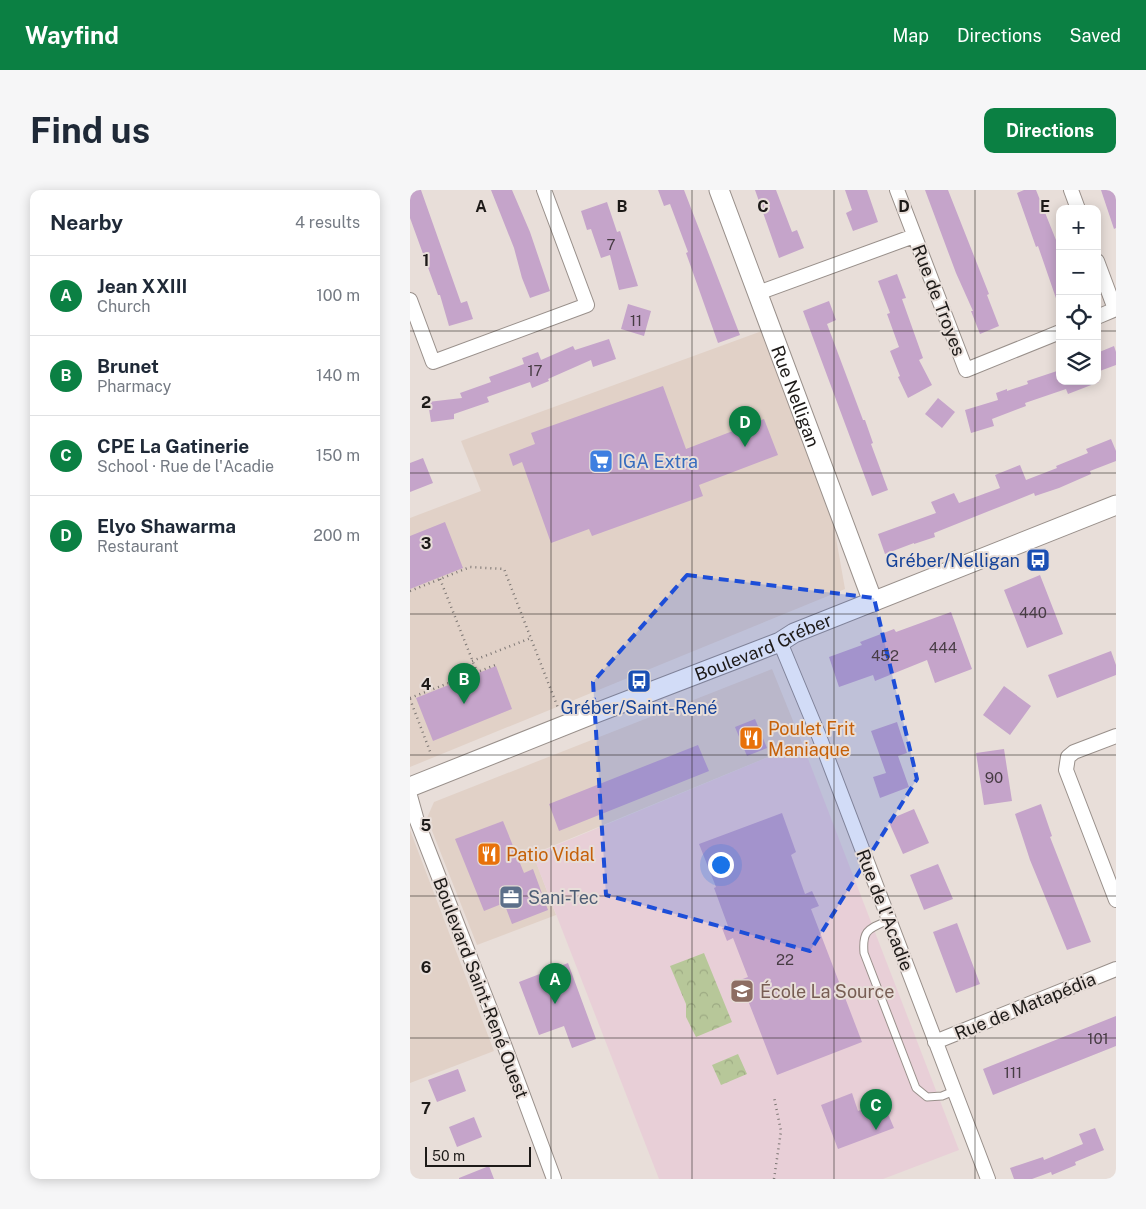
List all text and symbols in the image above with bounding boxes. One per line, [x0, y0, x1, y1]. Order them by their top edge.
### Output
text: Wayfind [25, 21, 119, 49]
text: Map [892, 25, 929, 46]
text: Directions [957, 25, 1042, 46]
text: Saved [1070, 25, 1121, 46]
button: Directions [984, 108, 1116, 153]
text: Find us [30, 110, 150, 151]
text: A [475, 197, 487, 216]
text: B [617, 197, 628, 216]
text: C [757, 197, 769, 216]
text: D [898, 197, 910, 216]
text: E [1040, 197, 1050, 216]
map controls [1056, 205, 1101, 385]
button: + [1056, 205, 1101, 250]
text: Nearby [50, 210, 123, 235]
text: 4 results [295, 213, 360, 232]
house number: 7 [606, 236, 616, 253]
street label: Rue de Troyes [908, 241, 970, 359]
button: − [1056, 250, 1101, 295]
text: 1 [423, 251, 429, 270]
text: Jean XXIII [97, 275, 187, 297]
text: A [60, 286, 72, 305]
text: 100 m [316, 286, 360, 305]
button: locate [1056, 295, 1101, 340]
text: Church [97, 297, 151, 316]
house number: 11 [630, 312, 642, 329]
button: layers [1056, 340, 1101, 385]
street label: Rue Nelligan [767, 342, 825, 450]
text: Brunet [97, 355, 159, 377]
house number: 17 [527, 362, 543, 379]
text: B [61, 366, 71, 385]
text: 140 m [316, 366, 360, 385]
text: Pharmacy [97, 377, 171, 396]
text: 2 [421, 393, 431, 412]
pin: D [729, 406, 761, 447]
text: CPE La Gatinerie [97, 435, 249, 457]
text: C [60, 446, 72, 465]
text: 150 m [316, 446, 360, 465]
supermarket icon: IGA Extra [588, 448, 614, 474]
place label: IGA Extra [618, 451, 698, 472]
text: School · Rue de l'Acadie [97, 457, 274, 476]
text: Elyo Shawarma [97, 515, 236, 537]
text: D [60, 526, 72, 545]
text: 200 m [313, 526, 360, 545]
text: 3 [421, 534, 431, 553]
text: Restaurant [97, 537, 179, 556]
bus stop icon: Gréber/Nelligan [1025, 547, 1051, 573]
place label: Gréber/Nelligan [886, 550, 1020, 571]
house number: 440 [1019, 604, 1047, 621]
street label: Boulevard Gréber [691, 609, 835, 685]
house number: 444 [929, 639, 957, 656]
house number: 452 [871, 647, 899, 664]
pin: B [448, 663, 480, 704]
bus stop icon: Gréber/Saint-René [626, 668, 652, 694]
text: 4 [421, 675, 432, 694]
place label: Gréber/Saint-René [560, 697, 718, 718]
place label: Poulet Frit Maniaque [768, 718, 855, 760]
restaurant icon: Poulet Frit Maniaque [738, 725, 764, 751]
house number: 90 [985, 769, 1003, 786]
text: 5 [421, 816, 432, 835]
restaurant icon: Patio Vidal [476, 841, 502, 867]
place label: Patio Vidal [506, 844, 595, 865]
street label: Rue de l'Acadie [852, 846, 918, 974]
your location [708, 852, 734, 878]
street label: Boulevard Saint-René Ouest [429, 874, 533, 1102]
office icon: Sani-Tec [498, 884, 524, 910]
place label: Sani-Tec [528, 887, 599, 908]
house number: 22 [776, 951, 794, 968]
text: 6 [421, 958, 431, 977]
pin: A [539, 963, 571, 1004]
street label: Rue de Matapédia [951, 968, 1099, 1044]
school or university icon: École La Source [729, 978, 755, 1004]
place label: École La Source [760, 980, 894, 1002]
house number: 101 [1087, 1030, 1109, 1047]
house number: 111 [1004, 1064, 1022, 1081]
pin: C [860, 1089, 892, 1130]
text: 7 [421, 1099, 431, 1118]
scale bar [425, 1144, 531, 1167]
text: 50 m [432, 1148, 465, 1164]

